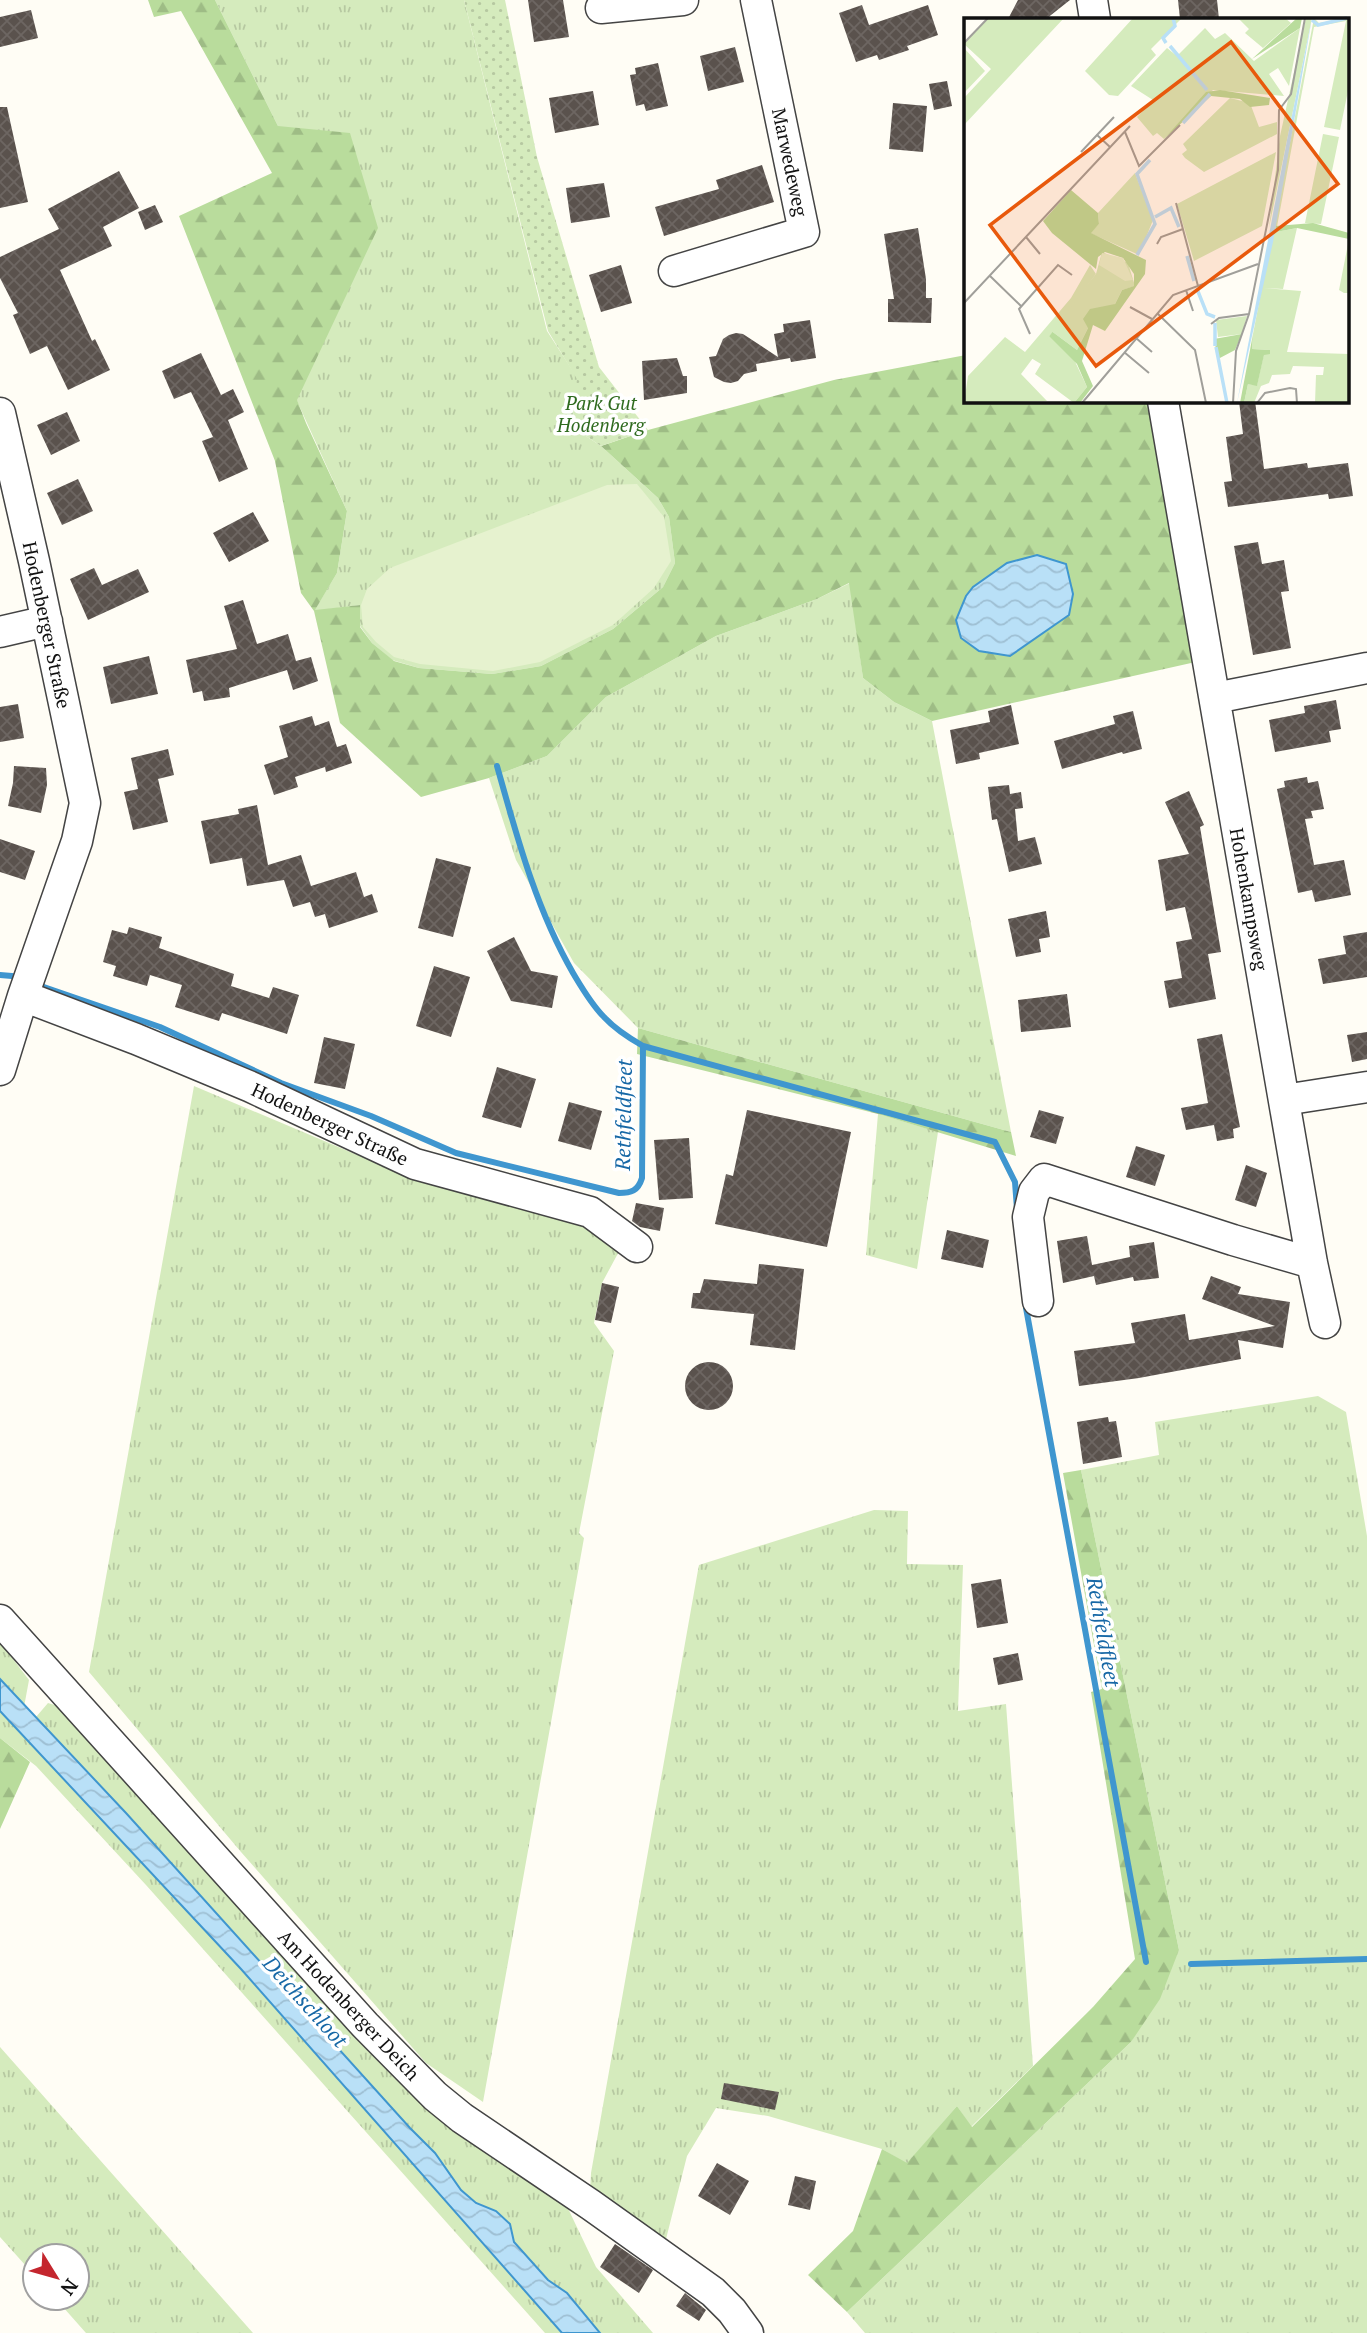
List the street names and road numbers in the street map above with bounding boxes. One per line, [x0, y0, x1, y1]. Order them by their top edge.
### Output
street label: Marwedeweg [767, 106, 814, 219]
street label: Hodenberger Straße [18, 539, 77, 711]
street label: Hohenkampsweg [1225, 826, 1275, 973]
street label: Hodenberger Straße [248, 1076, 413, 1171]
street label: Am Hodenberger Deich [273, 1924, 426, 2085]

